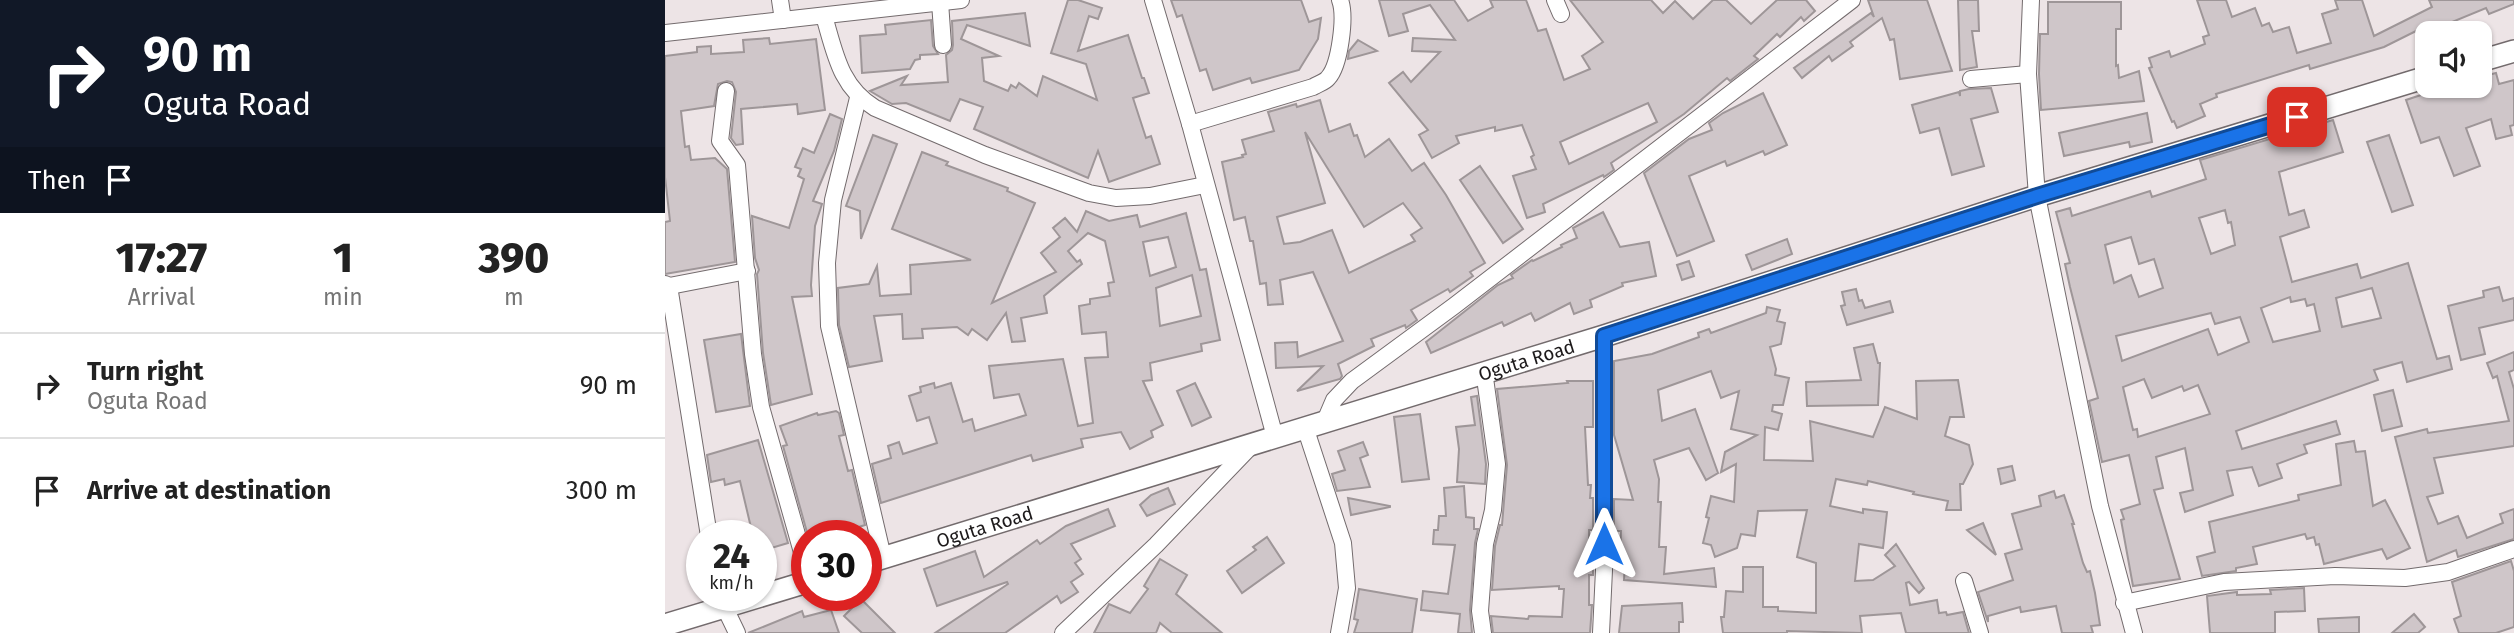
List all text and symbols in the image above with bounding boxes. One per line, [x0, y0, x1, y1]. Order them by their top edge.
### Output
map controls [2415, 21, 2492, 98]
button: sound [2415, 21, 2492, 98]
text: 90 m [143, 25, 252, 84]
icon: right [28, 28, 119, 119]
text: Oguta Road [143, 85, 311, 123]
pin [2267, 87, 2327, 147]
icon: arrive [2278, 98, 2316, 136]
icon: arrive [100, 161, 138, 199]
text: Then [28, 165, 86, 196]
text: 17:27 [116, 233, 207, 283]
text: 1 [333, 233, 353, 283]
text: 390 [479, 233, 549, 283]
text: Arrival [128, 283, 195, 311]
text: min [323, 283, 363, 311]
text: m [504, 283, 524, 311]
street label: Oguta Road [1475, 335, 1578, 386]
text: Turn right [87, 356, 204, 387]
icon: right [28, 367, 66, 405]
text: 90 m [580, 370, 637, 401]
text: Oguta Road [87, 387, 208, 415]
icon: arrive [28, 472, 66, 510]
text: Arrive at destination [87, 475, 331, 506]
text: 300 m [566, 475, 637, 506]
street label: Oguta Road [934, 501, 1036, 553]
position arrow [1567, 507, 1641, 581]
speed limit sign: 30 [791, 520, 882, 611]
text: 24 [713, 535, 750, 577]
text: km/h [709, 572, 754, 594]

